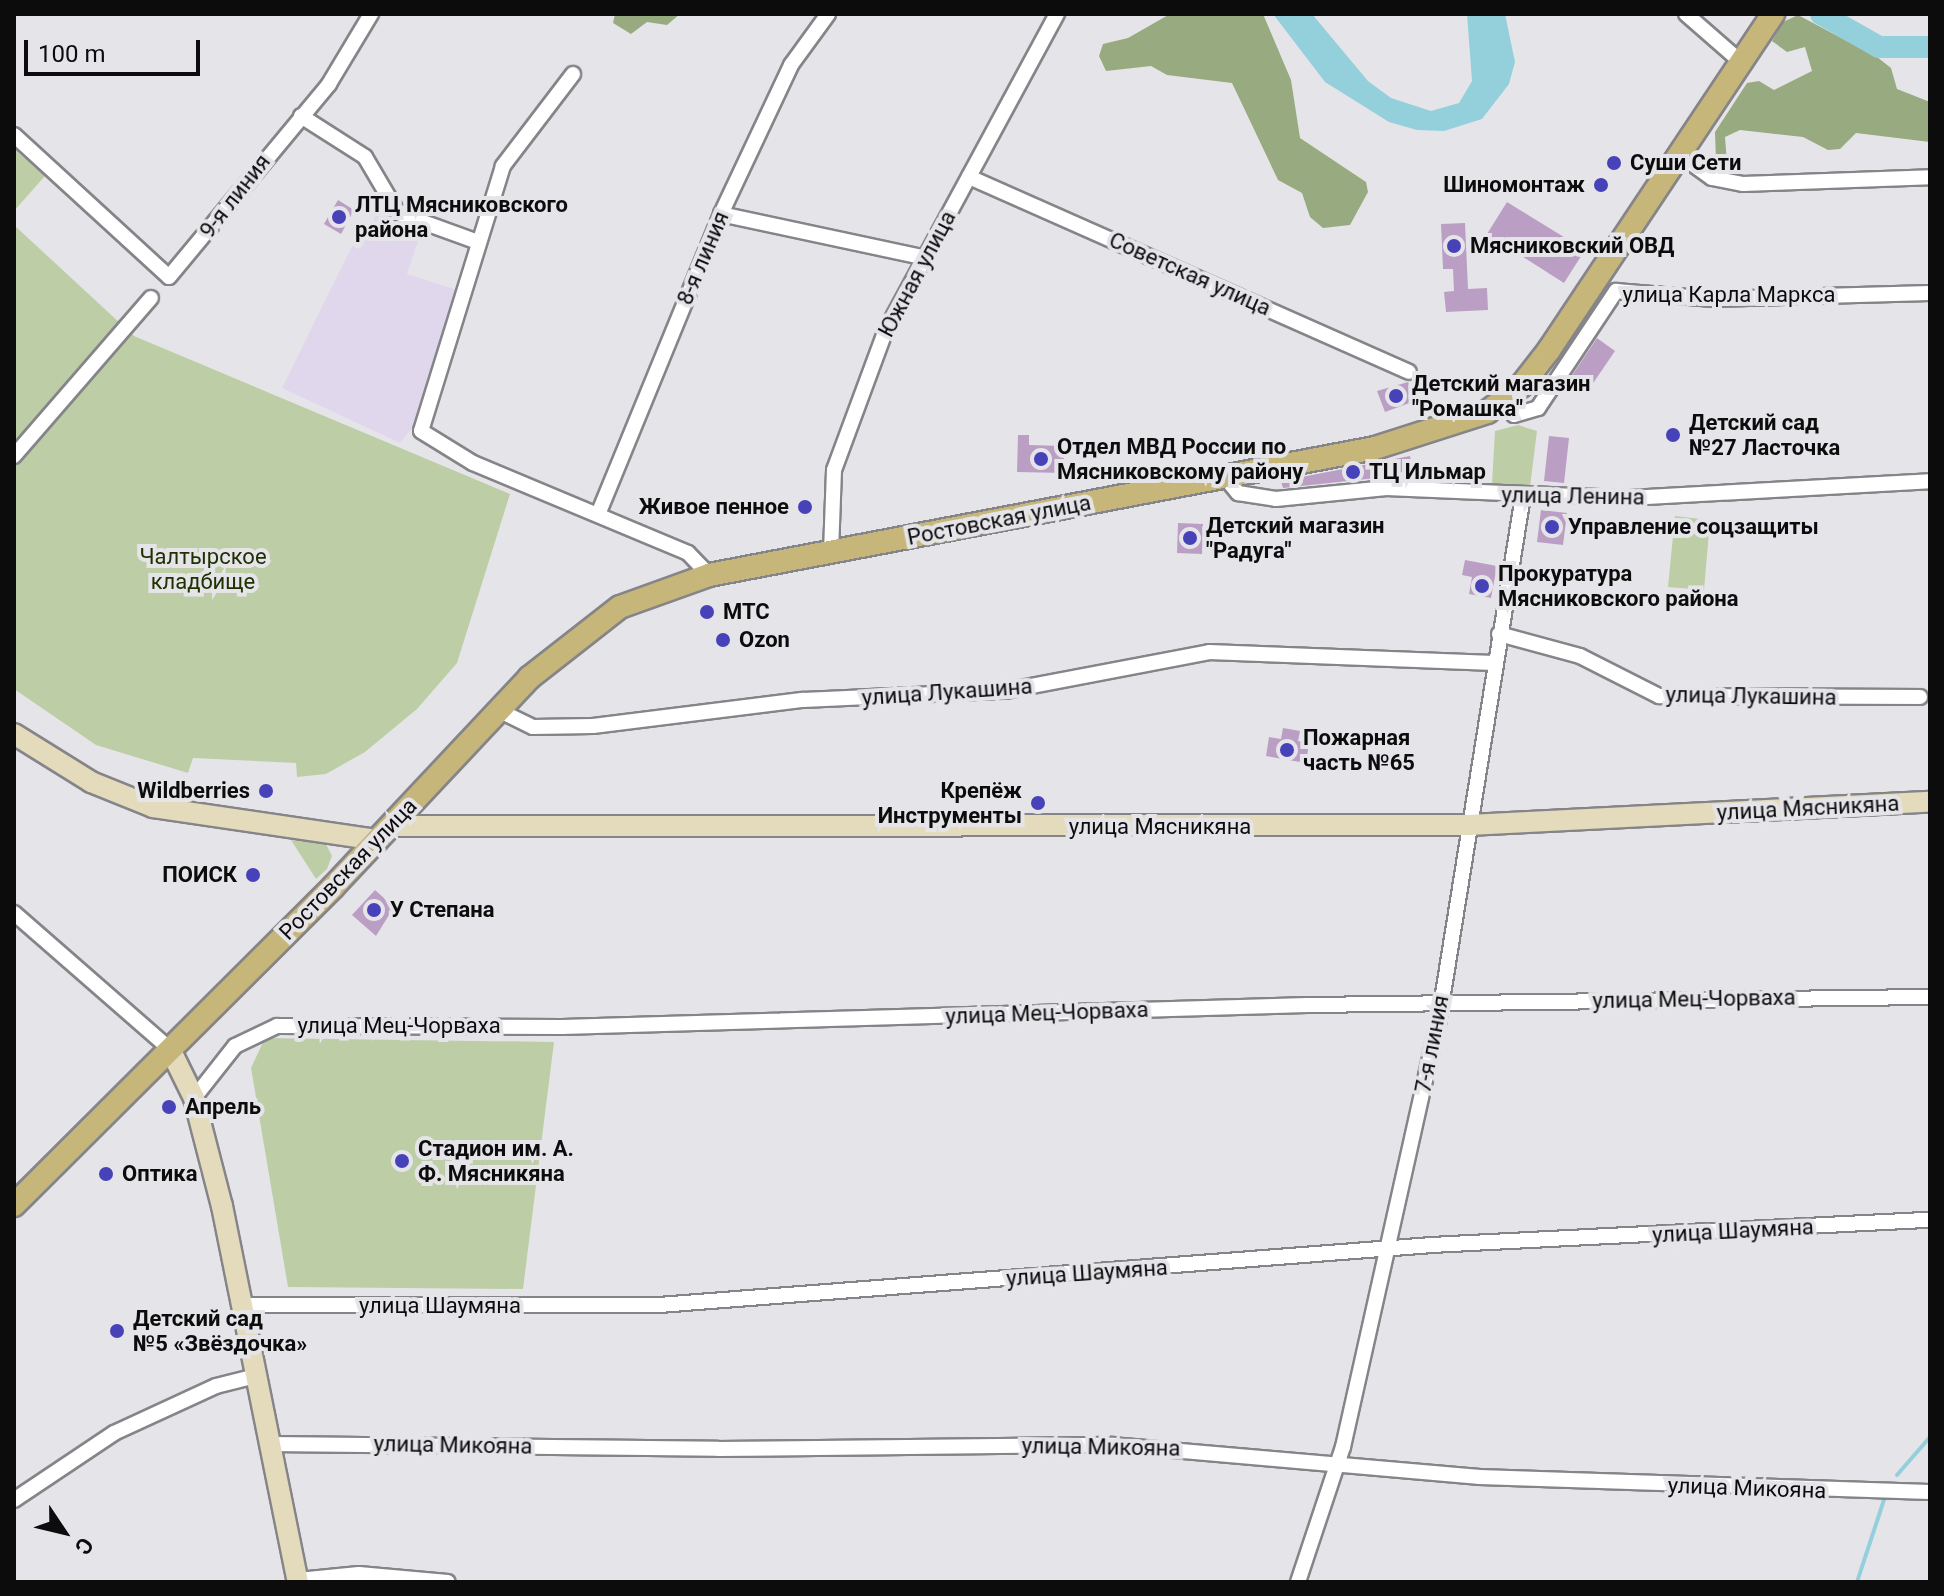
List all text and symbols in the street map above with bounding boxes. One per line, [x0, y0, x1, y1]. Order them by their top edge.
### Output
scale bar [28, 24, 204, 74]
text: 100 m [38, 40, 105, 68]
street label: 9-я линия [194, 149, 276, 243]
place label: Суши Сети [1630, 150, 1741, 176]
marker: Суши Сети [1605, 154, 1623, 172]
place label: Шиномонтаж [1443, 172, 1585, 198]
marker: Шиномонтаж [1592, 176, 1610, 194]
place label: ЛТЦ Мясниковского района [355, 191, 568, 242]
street label: Южная улица [873, 206, 961, 342]
street label: 8-я линия [672, 207, 734, 309]
marker: ЛТЦ Мясниковского района [330, 208, 348, 226]
street label: Советская улица [1105, 227, 1275, 321]
place label: Мясниковский ОВД [1470, 233, 1675, 259]
marker: Мясниковский ОВД [1445, 237, 1463, 255]
street label: улица Карла Маркса [1622, 282, 1836, 308]
place label: Детский магазин "Ромашка" [1412, 370, 1591, 422]
marker: Детский магазин "Ромашка" [1387, 387, 1405, 405]
place label: Детский сад №27 Ласточка [1689, 409, 1840, 460]
marker: Детский сад №27 Ласточка [1664, 426, 1682, 444]
place label: Отдел МВД России по Мясниковскому району [1057, 433, 1303, 484]
marker: Отдел МВД России по Мясниковскому району [1032, 450, 1050, 468]
place label: ТЦ Ильмар [1369, 459, 1486, 485]
marker: ТЦ Ильмар [1344, 463, 1362, 481]
street label: улица Ленина [1501, 482, 1645, 510]
street label: Ростовская улица [905, 489, 1093, 551]
place label: Живое пенное [639, 494, 789, 520]
marker: Живое пенное [796, 498, 814, 516]
place label: Детский магазин "Радуга" [1206, 512, 1385, 564]
place label: Управление соцзащиты [1568, 514, 1819, 540]
marker: Управление соцзащиты [1543, 518, 1561, 536]
marker: Детский магазин "Радуга" [1181, 529, 1199, 547]
park label: Чалтырское кладбище [139, 543, 267, 594]
place label: Прокуратура Мясниковского района [1498, 560, 1739, 612]
marker: Прокуратура Мясниковского района [1473, 577, 1491, 595]
place label: МТС [723, 599, 770, 625]
marker: МТС [698, 603, 716, 621]
place label: Ozon [739, 627, 790, 653]
marker: Ozon [714, 631, 732, 649]
street label: улица Лукашина [861, 673, 1033, 711]
street label: улица Лукашина [1665, 681, 1837, 711]
place label: Пожарная часть №65 [1303, 724, 1415, 776]
marker: Пожарная часть №65 [1278, 741, 1296, 759]
place label: Крепёж Инструменты [878, 777, 1022, 828]
place label: Wildberries [137, 778, 250, 804]
marker: Wildberries [257, 782, 275, 800]
street label: улица Мясникяна [1716, 790, 1900, 826]
street label: Ростовская улица [274, 793, 422, 945]
marker: Крепёж Инструменты [1029, 794, 1047, 812]
street label: улица Мясникяна [1069, 814, 1251, 840]
place label: ПОИСК [162, 862, 237, 888]
marker: ПОИСК [244, 866, 262, 884]
place label: У Степана [390, 897, 495, 923]
marker: У Степана [365, 901, 383, 919]
street label: улица Мец-Чорваха [1592, 984, 1796, 1014]
street label: 7-я линия [1410, 993, 1454, 1095]
street label: улица Мец-Чорваха [945, 996, 1149, 1030]
street label: улица Мец-Чорваха [297, 1013, 501, 1039]
place label: Апрель [185, 1094, 261, 1120]
marker: Апрель [160, 1098, 178, 1116]
place label: Стадион им. А. Ф. Мясникяна [418, 1135, 574, 1186]
marker: Стадион им. А. Ф. Мясникяна [393, 1152, 411, 1170]
place label: Оптика [122, 1161, 197, 1187]
marker: Оптика [97, 1165, 115, 1183]
street label: улица Шаумяна [1652, 1214, 1814, 1248]
street label: улица Шаумяна [1005, 1254, 1169, 1292]
street label: улица Шаумяна [359, 1293, 521, 1319]
place label: Детский сад №5 «Звёздочка» [133, 1305, 307, 1356]
marker: Детский сад №5 «Звёздочка» [108, 1322, 126, 1340]
street label: улица Микояна [373, 1430, 533, 1460]
street label: улица Микояна [1021, 1432, 1181, 1462]
street label: улица Микояна [1667, 1472, 1827, 1504]
north arrow [24, 1492, 104, 1572]
text: С [70, 1533, 98, 1559]

